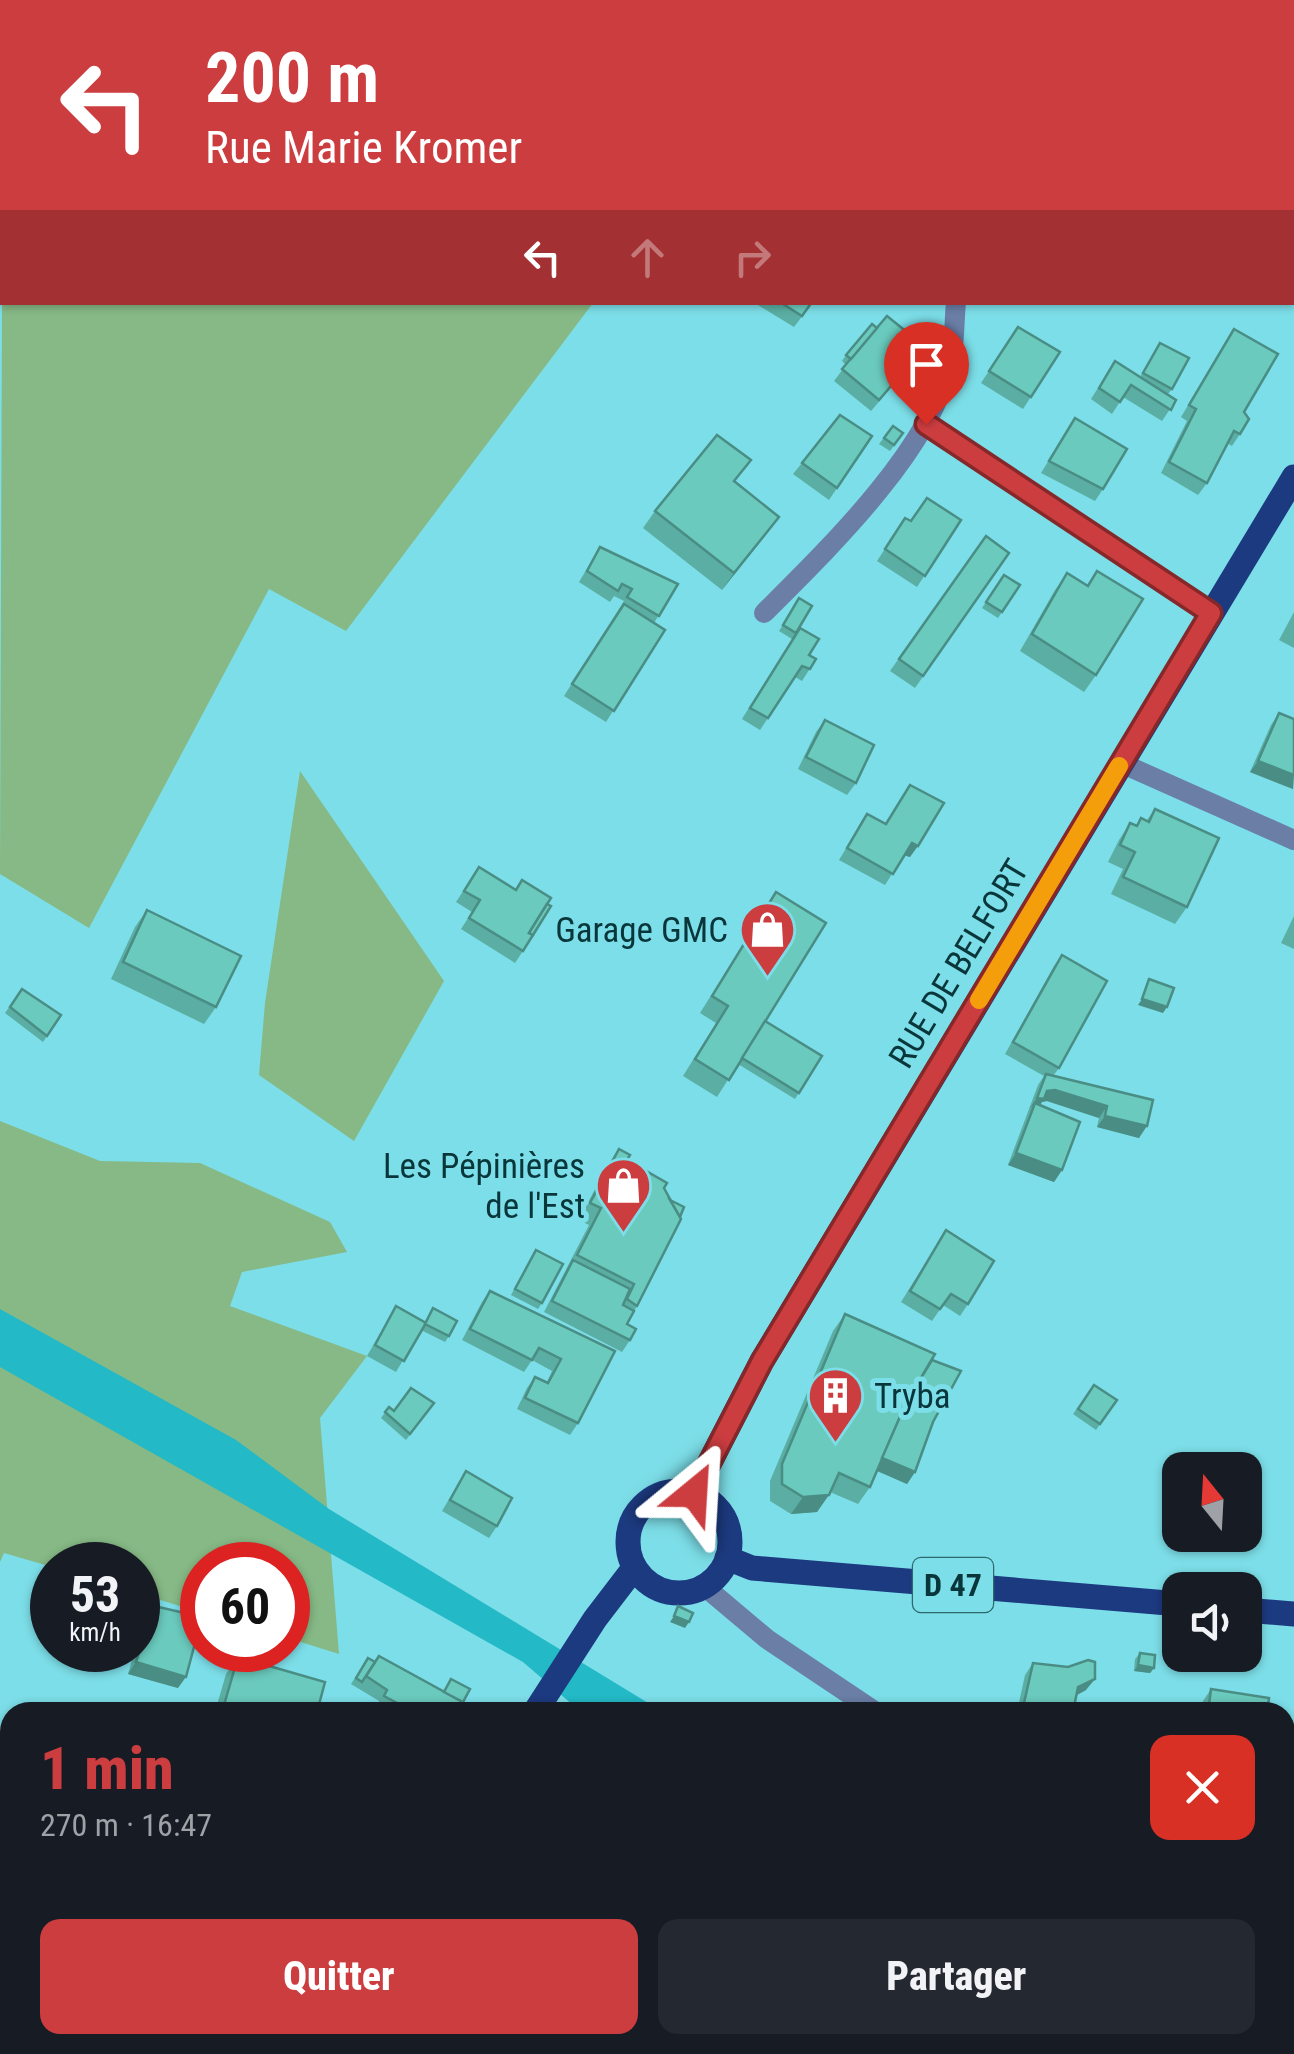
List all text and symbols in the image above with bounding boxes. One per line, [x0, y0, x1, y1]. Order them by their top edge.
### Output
text: 200 m [205, 37, 379, 119]
icon: left [40, 40, 170, 170]
text: Rue Marie Kromer [205, 121, 522, 174]
icon: left [515, 230, 570, 285]
icon: ahead [620, 230, 675, 285]
icon: right [725, 230, 780, 285]
pin [884, 322, 969, 425]
icon: arrive [899, 337, 954, 392]
street label: RUE DE BELFORT [881, 853, 1037, 1075]
shop icon: Garage GMC [737, 900, 797, 979]
place label: Garage GMC [555, 910, 728, 951]
place label: Les Pépinières de l'Est [383, 1146, 585, 1227]
shop icon: Les Pépinières de l'Est [594, 1156, 654, 1235]
building icon: Tryba [805, 1366, 865, 1445]
place label: Tryba [874, 1376, 951, 1417]
position arrow [642, 1441, 746, 1545]
north arrow [1162, 1452, 1262, 1552]
map controls [1162, 1452, 1262, 1672]
speed limit sign: 60 [180, 1542, 310, 1672]
road number: D 47 [913, 1558, 993, 1612]
text: 53 [70, 1566, 120, 1624]
button: sound [1162, 1572, 1262, 1672]
text: km/h [69, 1618, 121, 1647]
text: 1 min [40, 1733, 174, 1804]
button: close [1150, 1735, 1255, 1840]
text: 270 m · 16:47 [40, 1806, 212, 1844]
button: Quitter [40, 1919, 638, 2034]
button: Partager [658, 1919, 1255, 2034]

